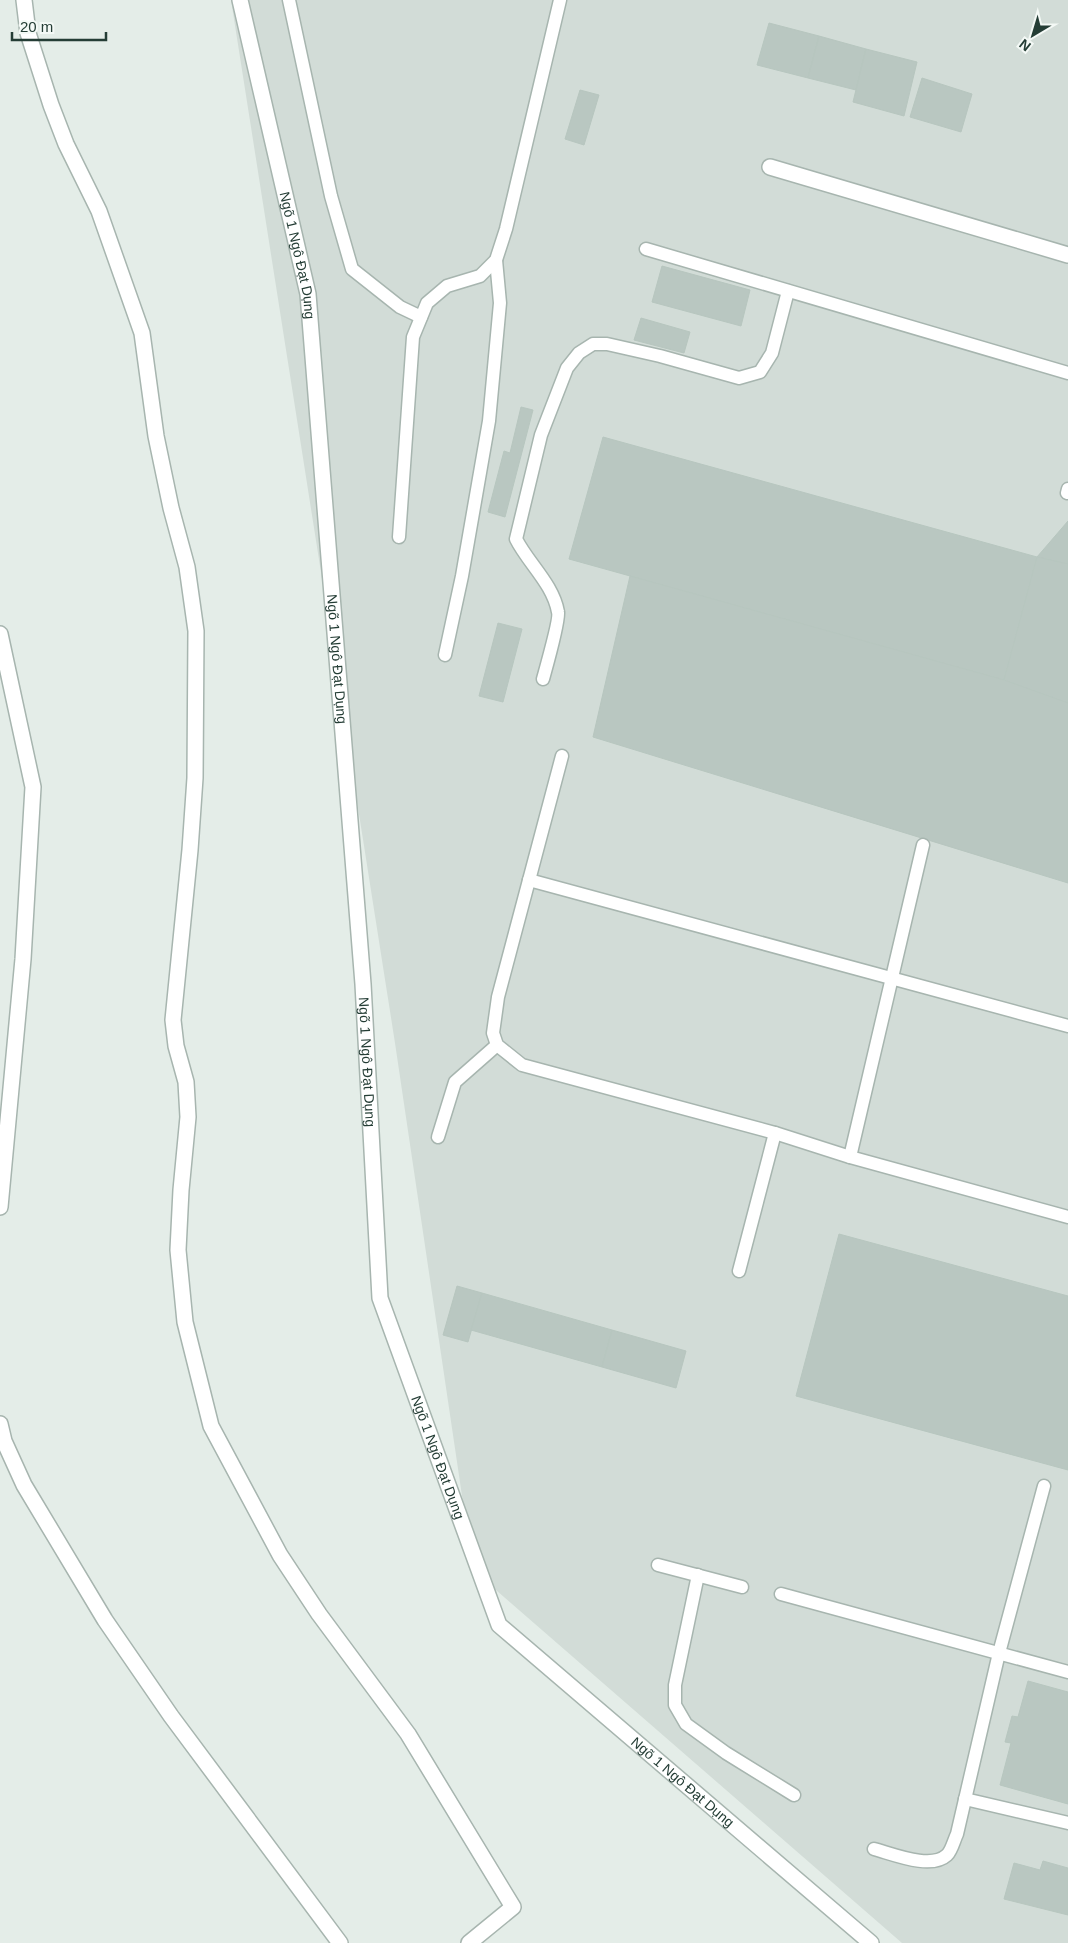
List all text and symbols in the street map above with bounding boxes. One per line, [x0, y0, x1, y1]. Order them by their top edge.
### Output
scale bar [12, 10, 106, 42]
north arrow [1008, 10, 1058, 60]
text: 20 m [20, 18, 53, 35]
text: N [1016, 36, 1034, 55]
street label: Ngõ 1 Ngô Đạt Dụng [277, 190, 318, 320]
street label: Ngõ 1 Ngô Đạt Dụng [324, 594, 350, 725]
street label: Ngõ 1 Ngô Đạt Dụng [356, 997, 379, 1127]
street label: Ngõ 1 Ngô Đạt Dụng [408, 1393, 468, 1521]
street label: Ngõ 1 Ngô Đạt Dụng [628, 1734, 737, 1830]

